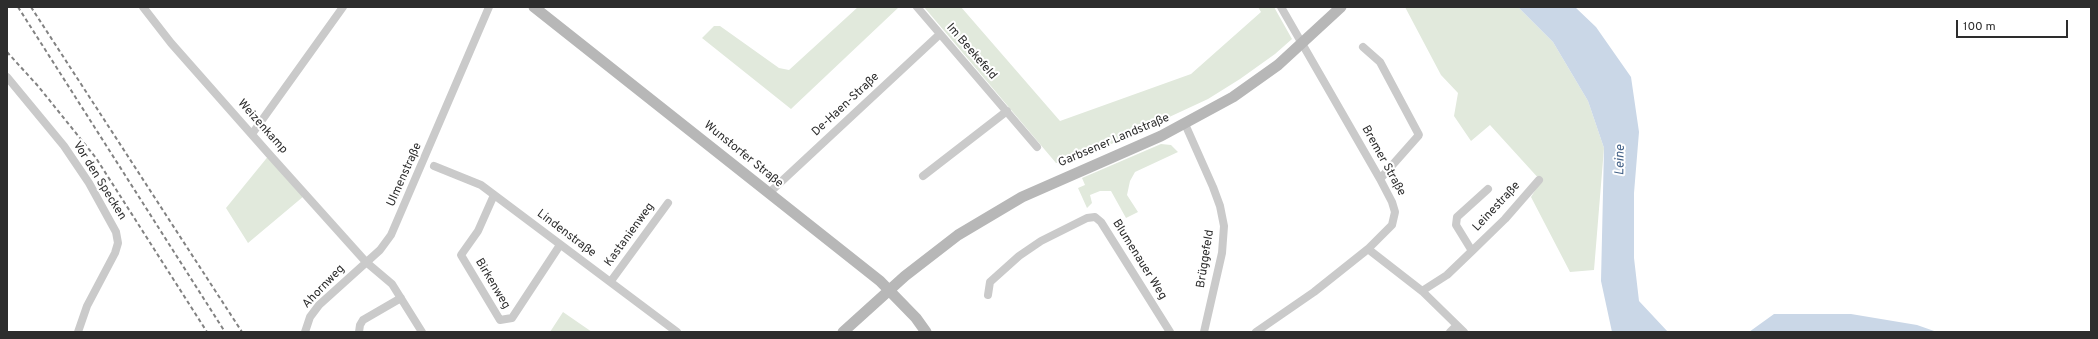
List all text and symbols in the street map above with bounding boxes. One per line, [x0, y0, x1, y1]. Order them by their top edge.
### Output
scale bar [1958, 12, 2070, 38]
text: 100 m [1963, 19, 1996, 35]
street label: Im Beekefeld [943, 21, 999, 83]
street label: De-Haen-Straße [809, 70, 883, 140]
street label: Weizenkamp [234, 97, 290, 157]
street label: Garbsener Landstraße [1056, 111, 1172, 171]
street label: Wunstorfer Straße [701, 119, 785, 191]
street label: Bremer Straße [1358, 123, 1408, 199]
street label: Vor den Specken [69, 139, 129, 223]
street label: Ulmenstraße [384, 141, 426, 209]
water label: Leine [1613, 145, 1629, 175]
street label: Leinestraße [1470, 179, 1524, 235]
street label: Kastanienweg [602, 200, 658, 270]
street label: Lindenstraße [534, 207, 598, 261]
street label: Blumenauer Weg [1109, 217, 1169, 303]
street label: Brüggefeld [1194, 229, 1218, 289]
street label: Birkenweg [471, 256, 513, 312]
street label: Ahornweg [300, 262, 348, 312]

